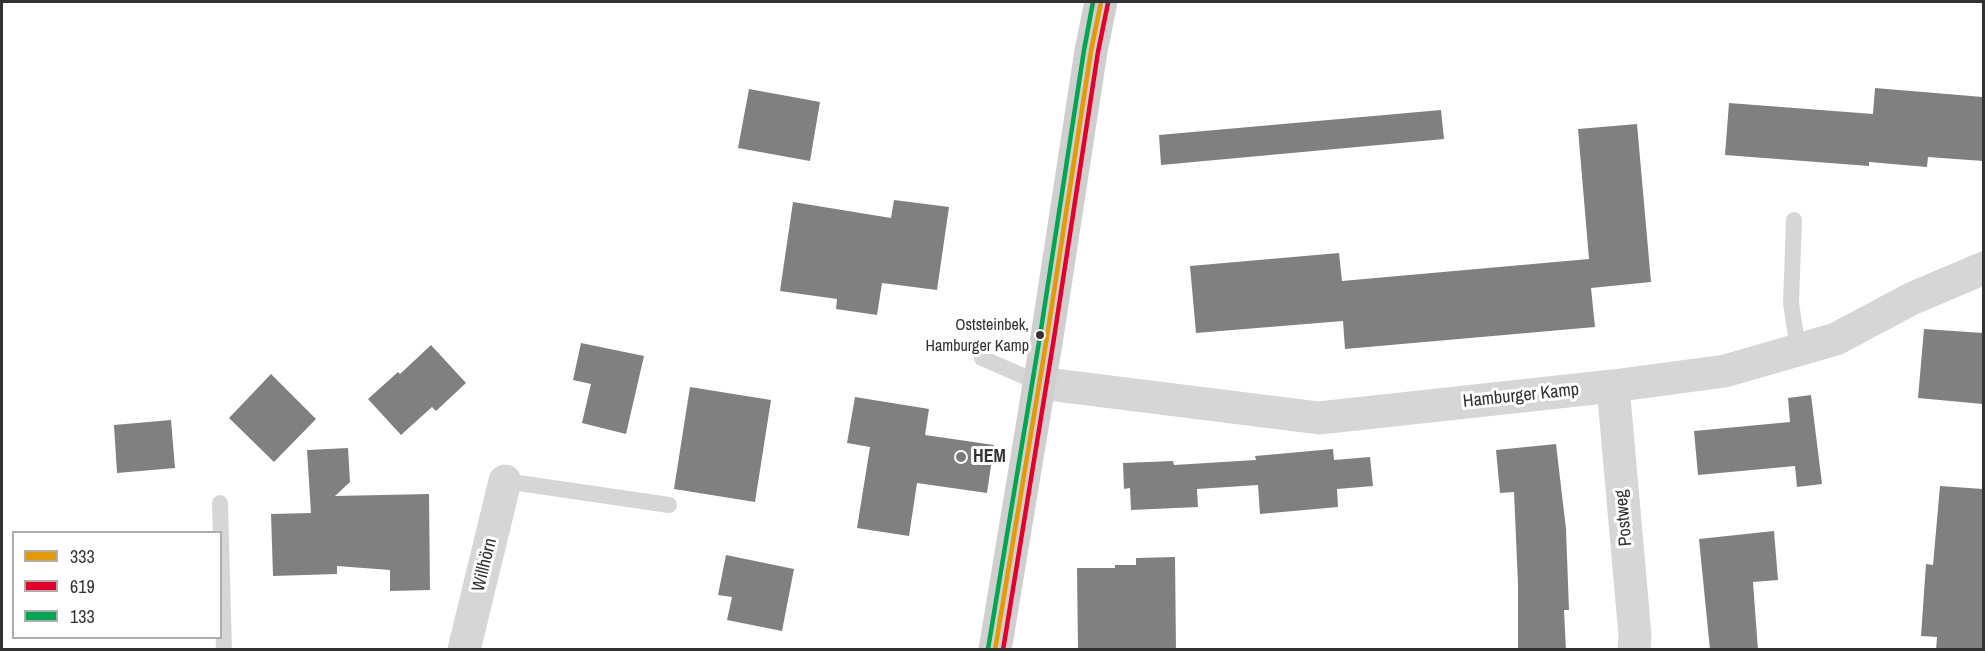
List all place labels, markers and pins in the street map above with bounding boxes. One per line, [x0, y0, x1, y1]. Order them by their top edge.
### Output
place label: Oststeinbek, Hamburger Kamp [925, 316, 1029, 354]
marker: Oststeinbek, Hamburger Kamp [1034, 329, 1046, 341]
place label: HEM [973, 446, 1006, 468]
marker: HEM [954, 450, 968, 464]

